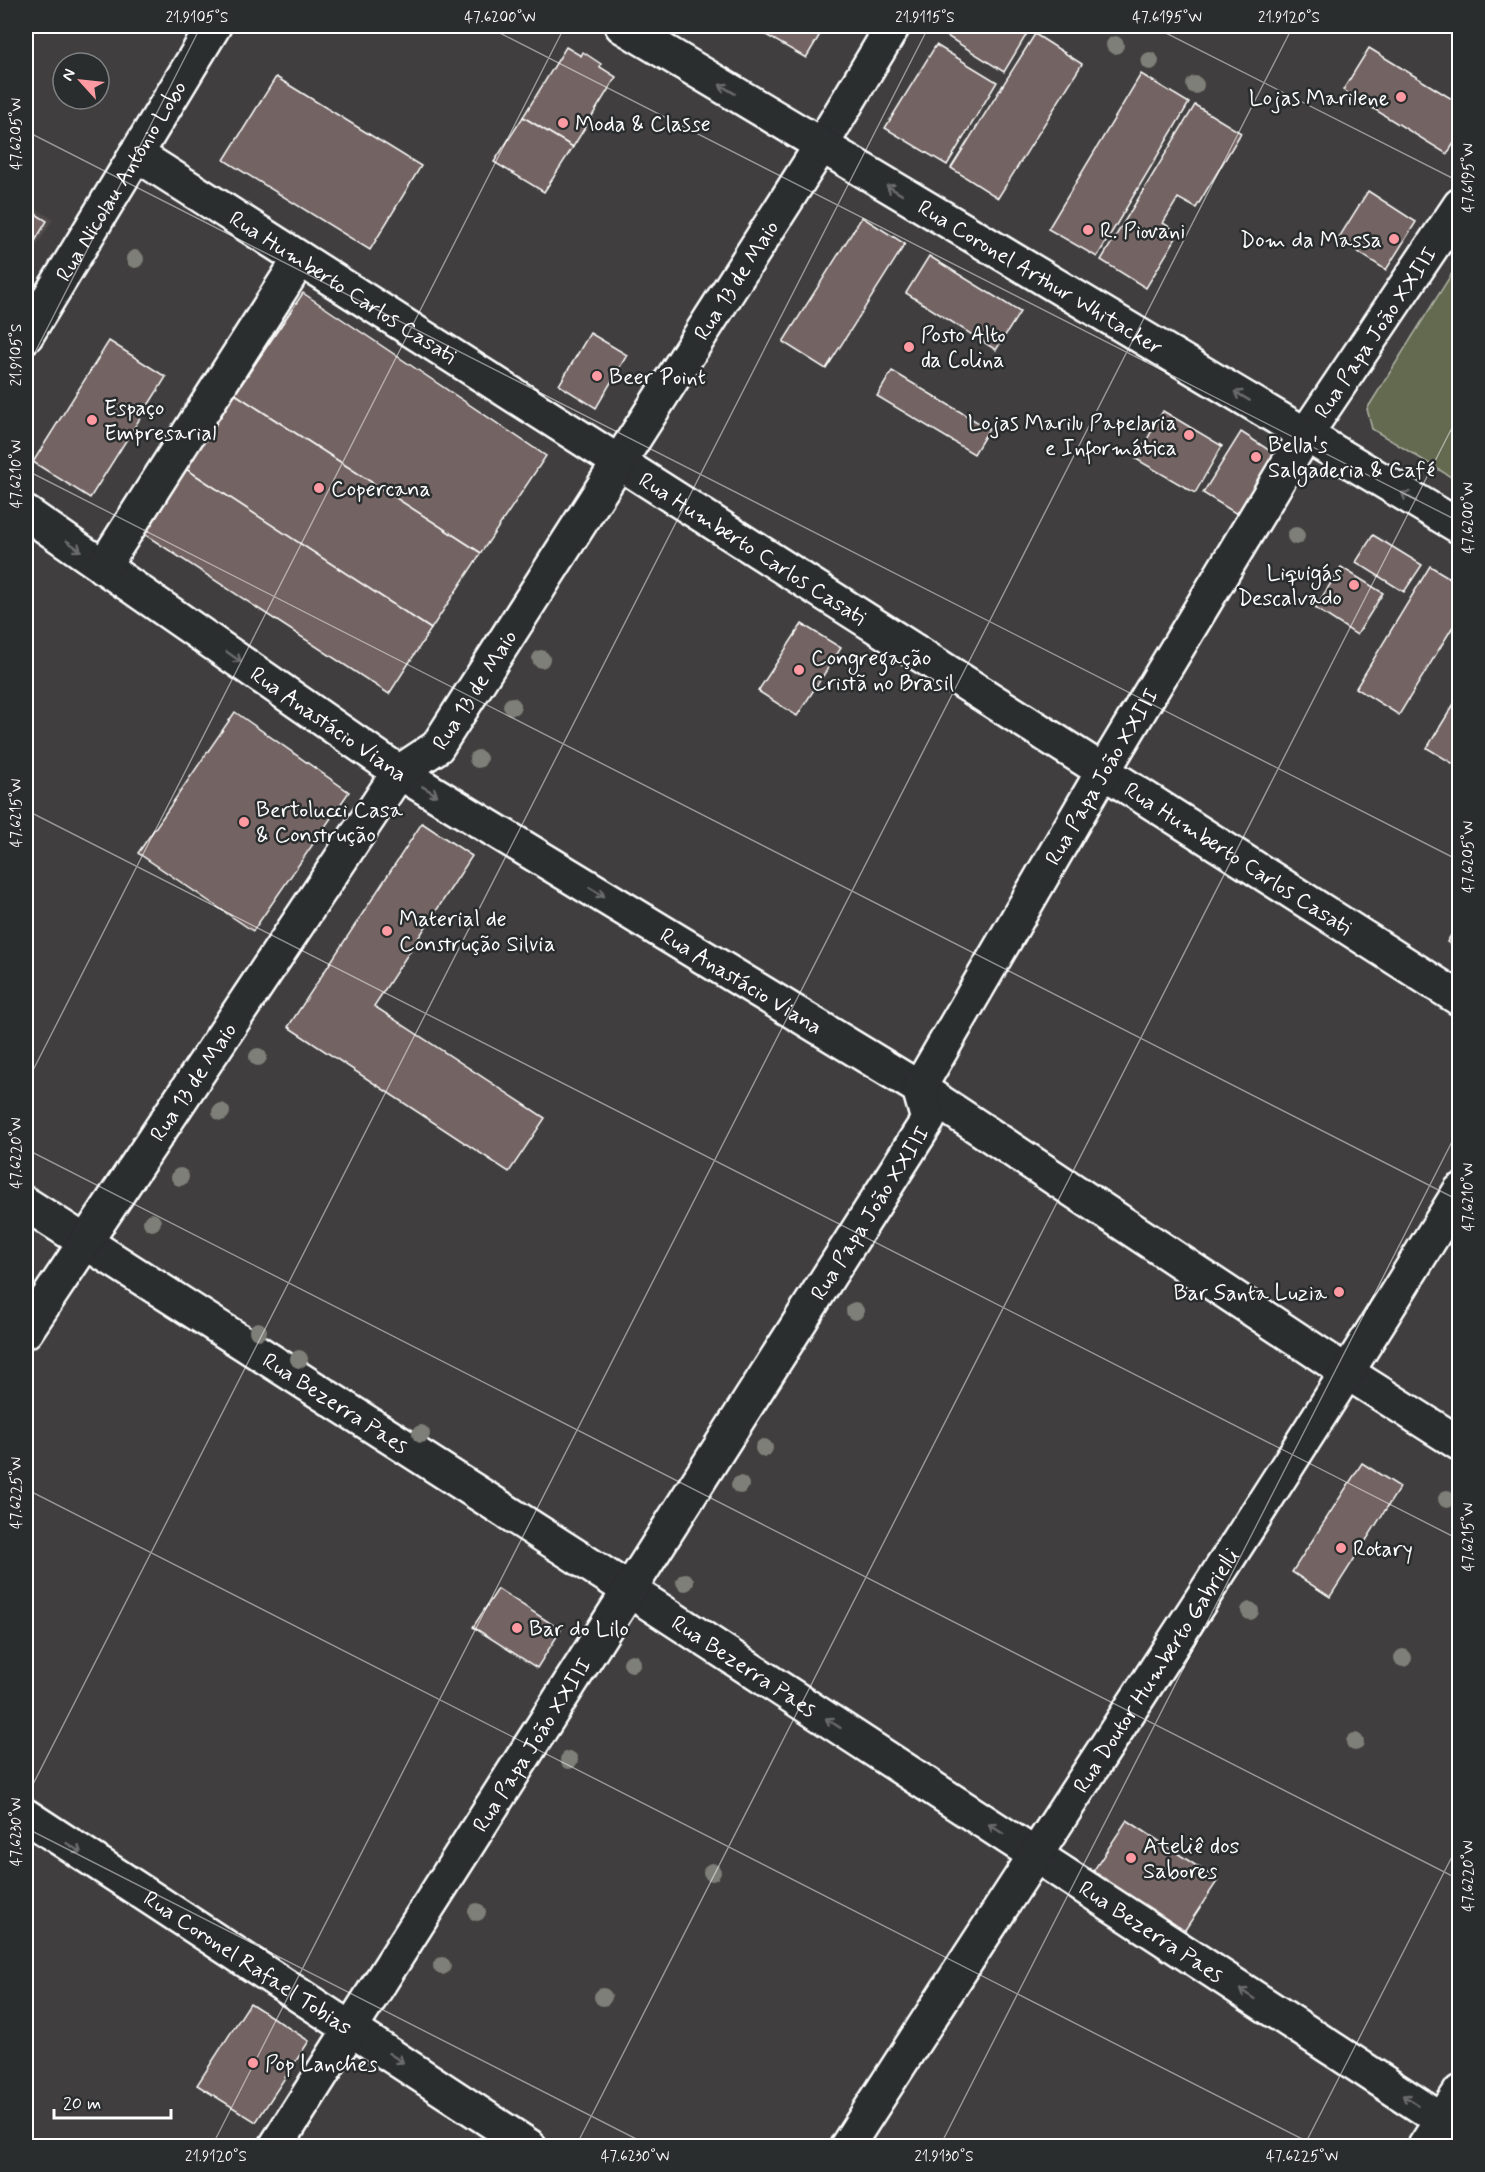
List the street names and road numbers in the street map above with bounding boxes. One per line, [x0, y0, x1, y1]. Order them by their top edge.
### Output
street label: Rua Nicolau Antônio Lobo [49, 76, 191, 286]
street label: Rua Coronel Arthur Whitacker [912, 194, 1167, 362]
street label: Rua Humberto Carlos Casati [223, 205, 461, 371]
street label: Rua 13 de Maio [689, 215, 786, 346]
street label: Rua Papa João XXIII [1309, 242, 1444, 424]
street label: Rua Humberto Carlos Casati [633, 467, 871, 632]
street label: Rua 13 de Maio [427, 625, 524, 756]
street label: Rua Anastácio Viana [244, 661, 411, 789]
street label: Rua Papa João XXIII [1040, 683, 1166, 871]
street label: Rua Humberto Carlos Casati [1119, 776, 1356, 942]
street label: Rua Anastácio Viana [654, 922, 827, 1042]
street label: Rua 13 de Maio [144, 1018, 244, 1147]
street label: Rua Papa João XXIII [805, 1121, 937, 1306]
street label: Rua Bezerra Paes [257, 1347, 413, 1461]
street label: Rua Doutor Humberto Gabrielli [1068, 1544, 1247, 1799]
street label: Rua Bezerra Paes [666, 1610, 822, 1725]
street label: Rua Papa João XXIII [467, 1653, 599, 1838]
street label: Rua Bezerra Paes [1073, 1875, 1229, 1990]
street label: Rua Coronel Rafael Tobias [138, 1885, 357, 2042]

